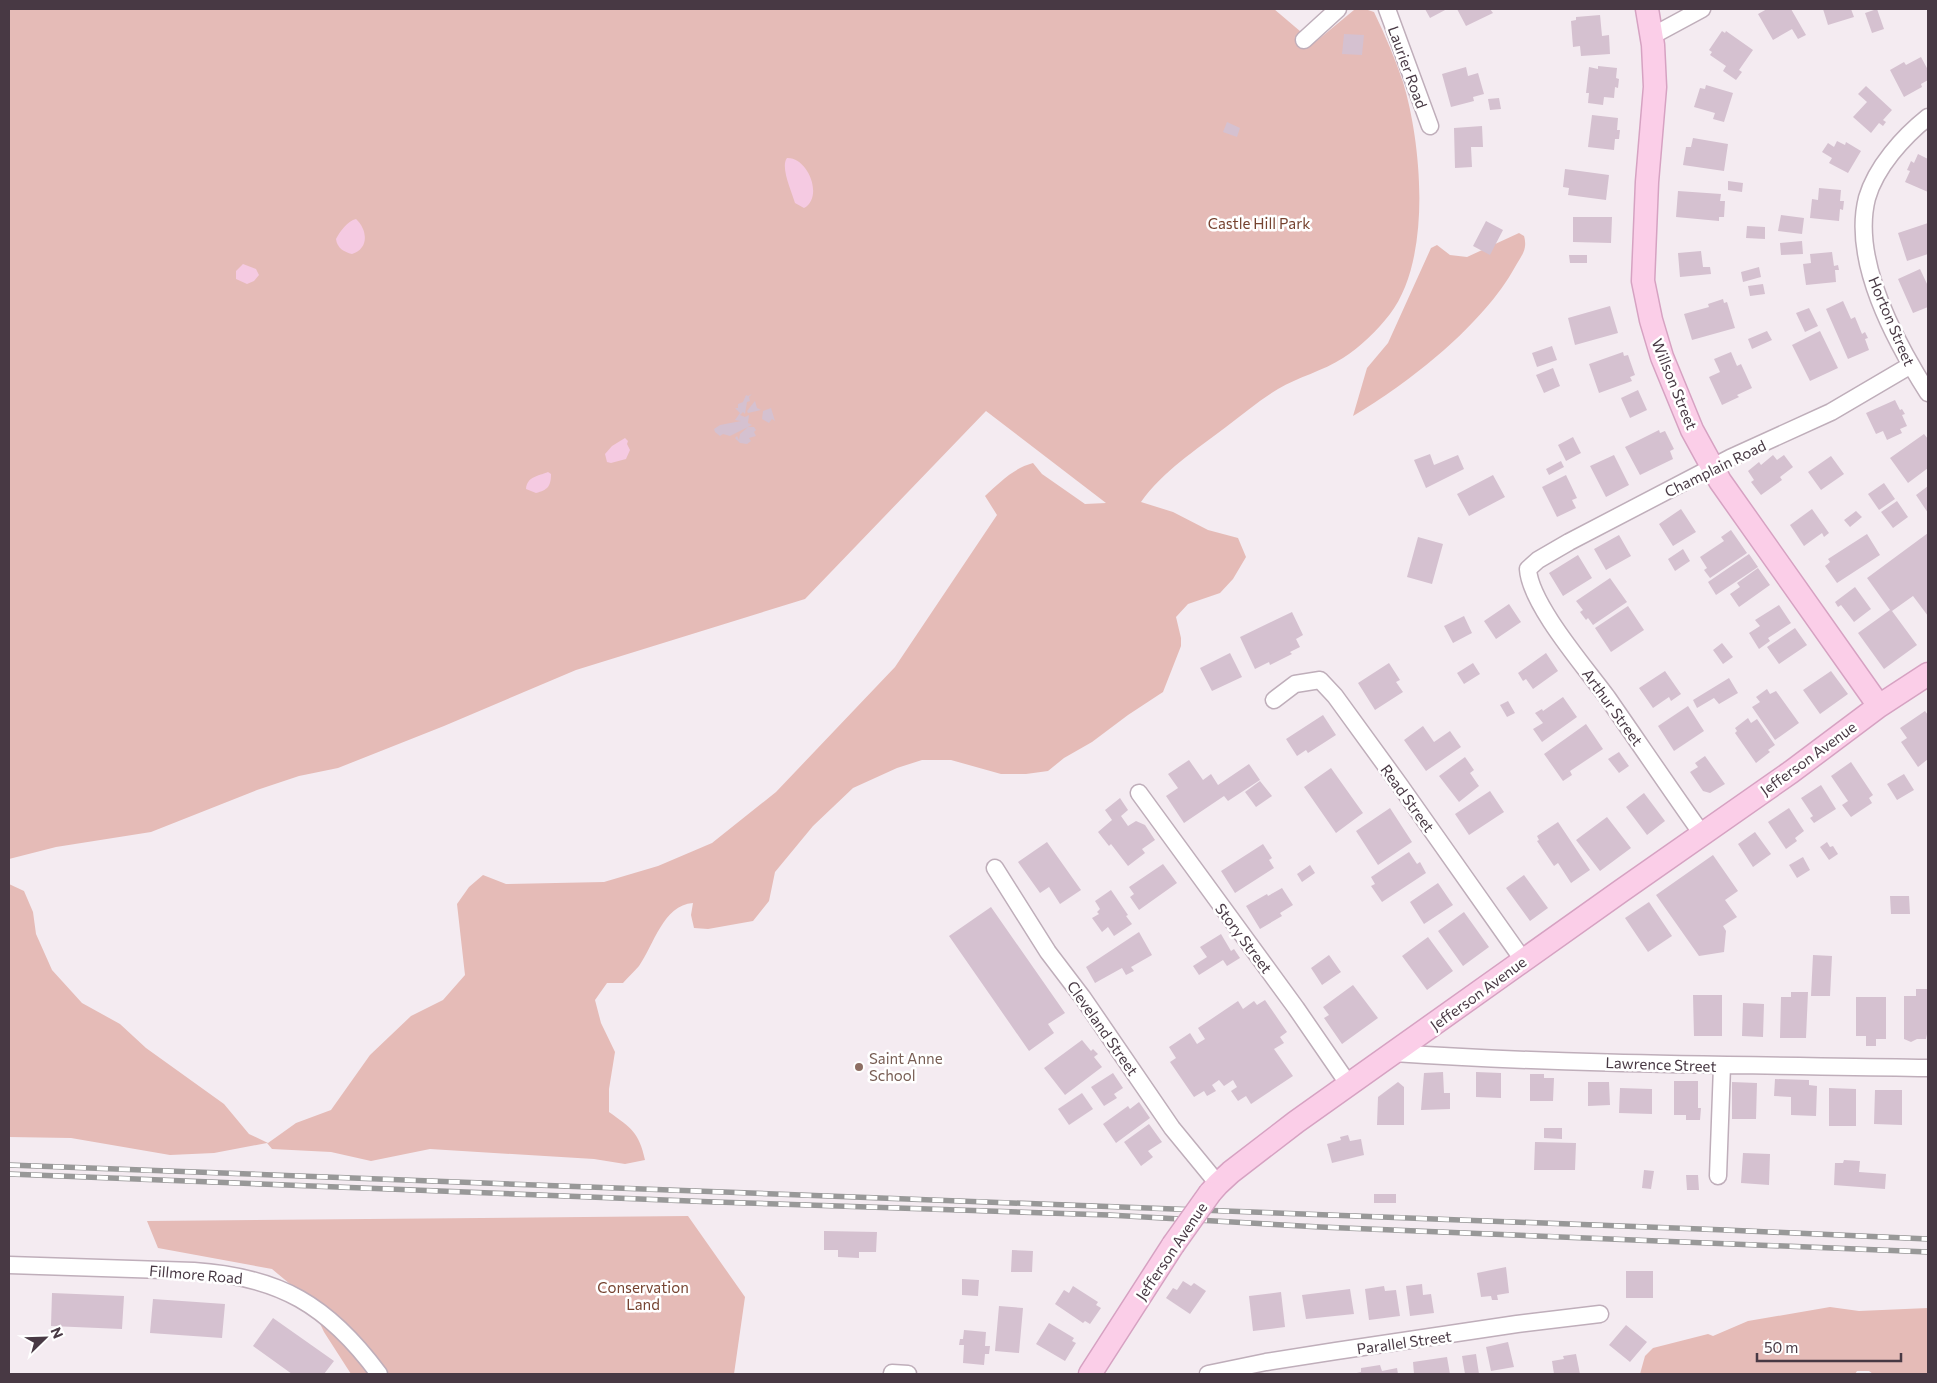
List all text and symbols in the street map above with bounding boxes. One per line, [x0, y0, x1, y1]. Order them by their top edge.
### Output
street label: Laurier Road [1385, 23, 1431, 111]
park label: Castle Hill Park [1208, 214, 1310, 232]
street label: Horton Street [1865, 274, 1919, 368]
street label: Willson Street [1649, 336, 1701, 432]
street label: Champlain Road [1661, 436, 1769, 500]
street label: Arthur Street [1579, 665, 1647, 749]
street label: Jefferson Avenue [1757, 717, 1860, 799]
street label: Read Street [1377, 761, 1439, 835]
street label: Story Street [1212, 900, 1276, 976]
street label: Jefferson Avenue [1427, 952, 1530, 1034]
street label: Cleveland Street [1064, 977, 1142, 1079]
place label: Saint Anne School [869, 1049, 943, 1084]
street label: Lawrence Street [1605, 1053, 1717, 1075]
marker: Saint Anne School [853, 1061, 865, 1073]
street label: Jefferson Avenue [1132, 1199, 1210, 1303]
street label: Fillmore Road [149, 1261, 243, 1287]
park label: Conservation Land [597, 1278, 689, 1313]
north arrow [20, 1313, 70, 1363]
text: N [48, 1325, 67, 1341]
street label: Parallel Street [1355, 1326, 1453, 1358]
scale bar [1757, 1330, 1901, 1362]
text: 50 m [1764, 1338, 1798, 1356]

